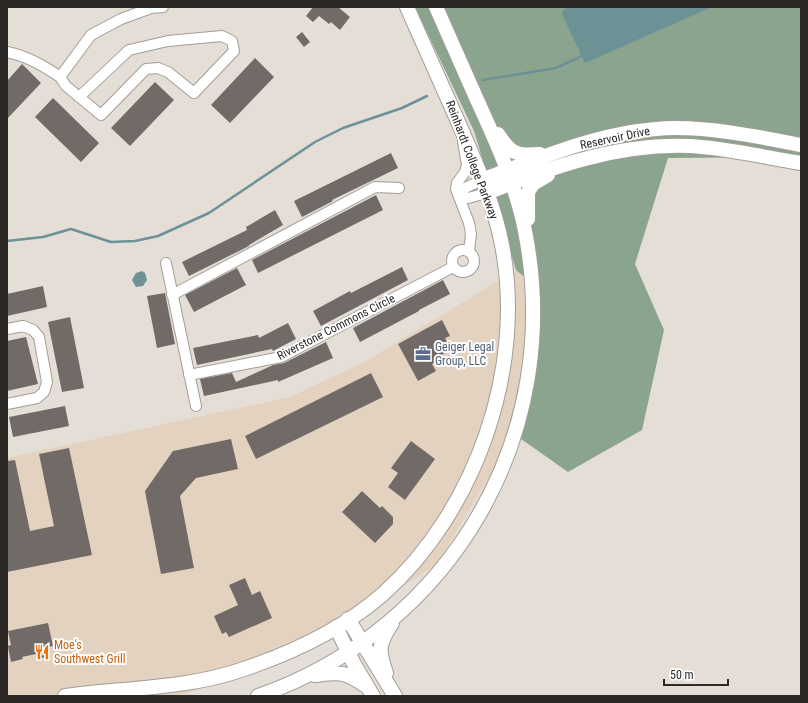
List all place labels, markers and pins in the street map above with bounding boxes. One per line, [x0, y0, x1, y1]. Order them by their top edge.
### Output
place label: Geiger Legal Group, LLC [435, 340, 494, 368]
office icon: Geiger Legal Group, LLC [414, 345, 432, 363]
place label: Moe's Southwest Grill [54, 638, 126, 666]
restaurant icon: Moe's Southwest Grill [33, 643, 51, 661]

